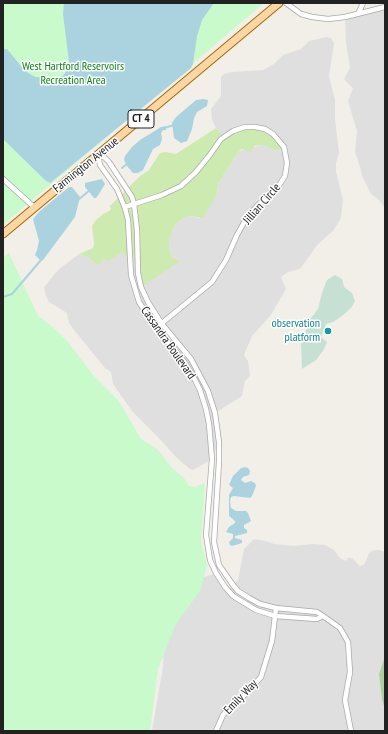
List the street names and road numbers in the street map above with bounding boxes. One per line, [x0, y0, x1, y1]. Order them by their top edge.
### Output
road number: CT 4 [128, 110, 154, 128]
street label: Farmington Avenue [50, 134, 122, 196]
street label: Jillian Circle [240, 181, 284, 227]
street label: Cassandra Boulevard [138, 304, 198, 382]
street label: Emily Way [221, 677, 261, 717]

